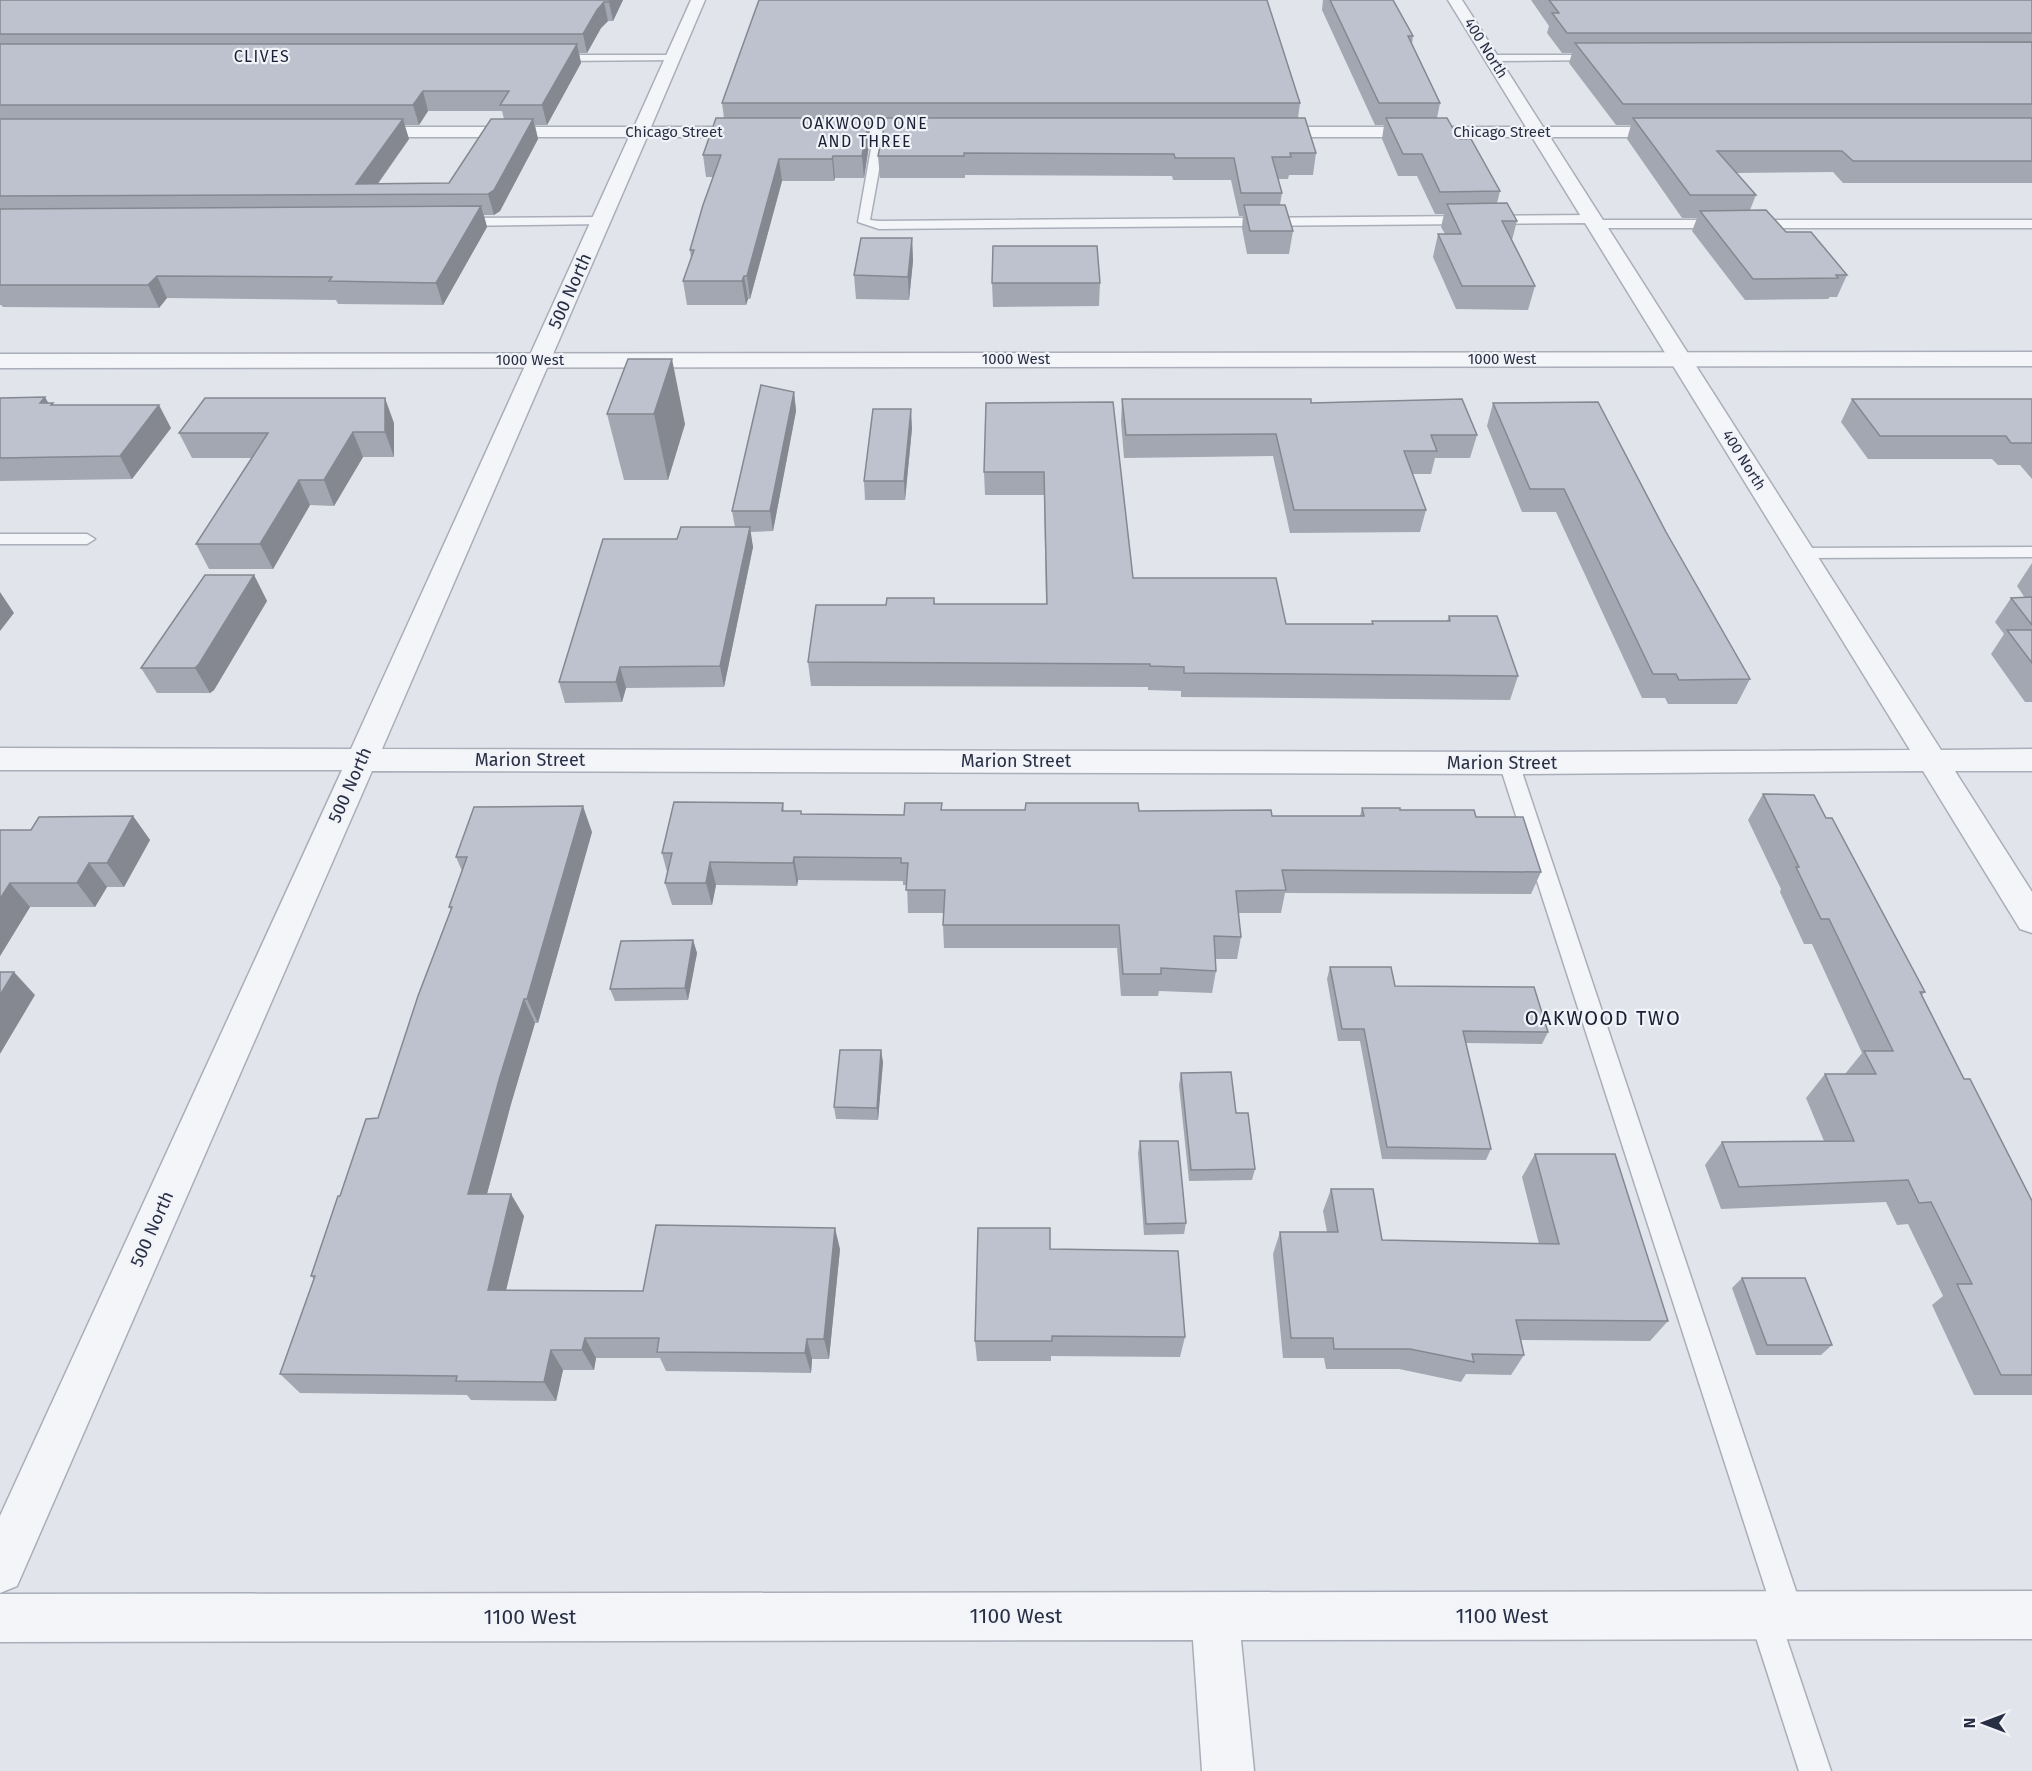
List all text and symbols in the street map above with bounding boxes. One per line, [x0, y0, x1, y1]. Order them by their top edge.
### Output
street label: 400 North [1460, 15, 1512, 81]
district label: CLIVES [234, 47, 290, 66]
district label: OAKWOOD ONE AND THREE [802, 114, 928, 151]
street label: Chicago Street [625, 123, 723, 141]
street label: Chicago Street [1453, 123, 1551, 141]
street label: 500 North [544, 250, 596, 332]
street label: 1000 West [982, 350, 1051, 368]
street label: 1000 West [1468, 350, 1537, 368]
street label: 1000 West [496, 351, 565, 369]
street label: 400 North [1718, 427, 1770, 493]
street label: 500 North [324, 744, 376, 826]
street label: Marion Street [475, 749, 586, 771]
street label: Marion Street [961, 750, 1072, 772]
street label: Marion Street [1447, 752, 1558, 774]
district label: OAKWOOD TWO [1525, 1006, 1681, 1030]
street label: 500 North [126, 1188, 178, 1270]
street label: 1100 West [970, 1603, 1063, 1629]
street label: 1100 West [1456, 1603, 1549, 1629]
street label: 1100 West [484, 1604, 577, 1630]
north arrow [1954, 1693, 2014, 1753]
text: N [1960, 1718, 1979, 1728]

